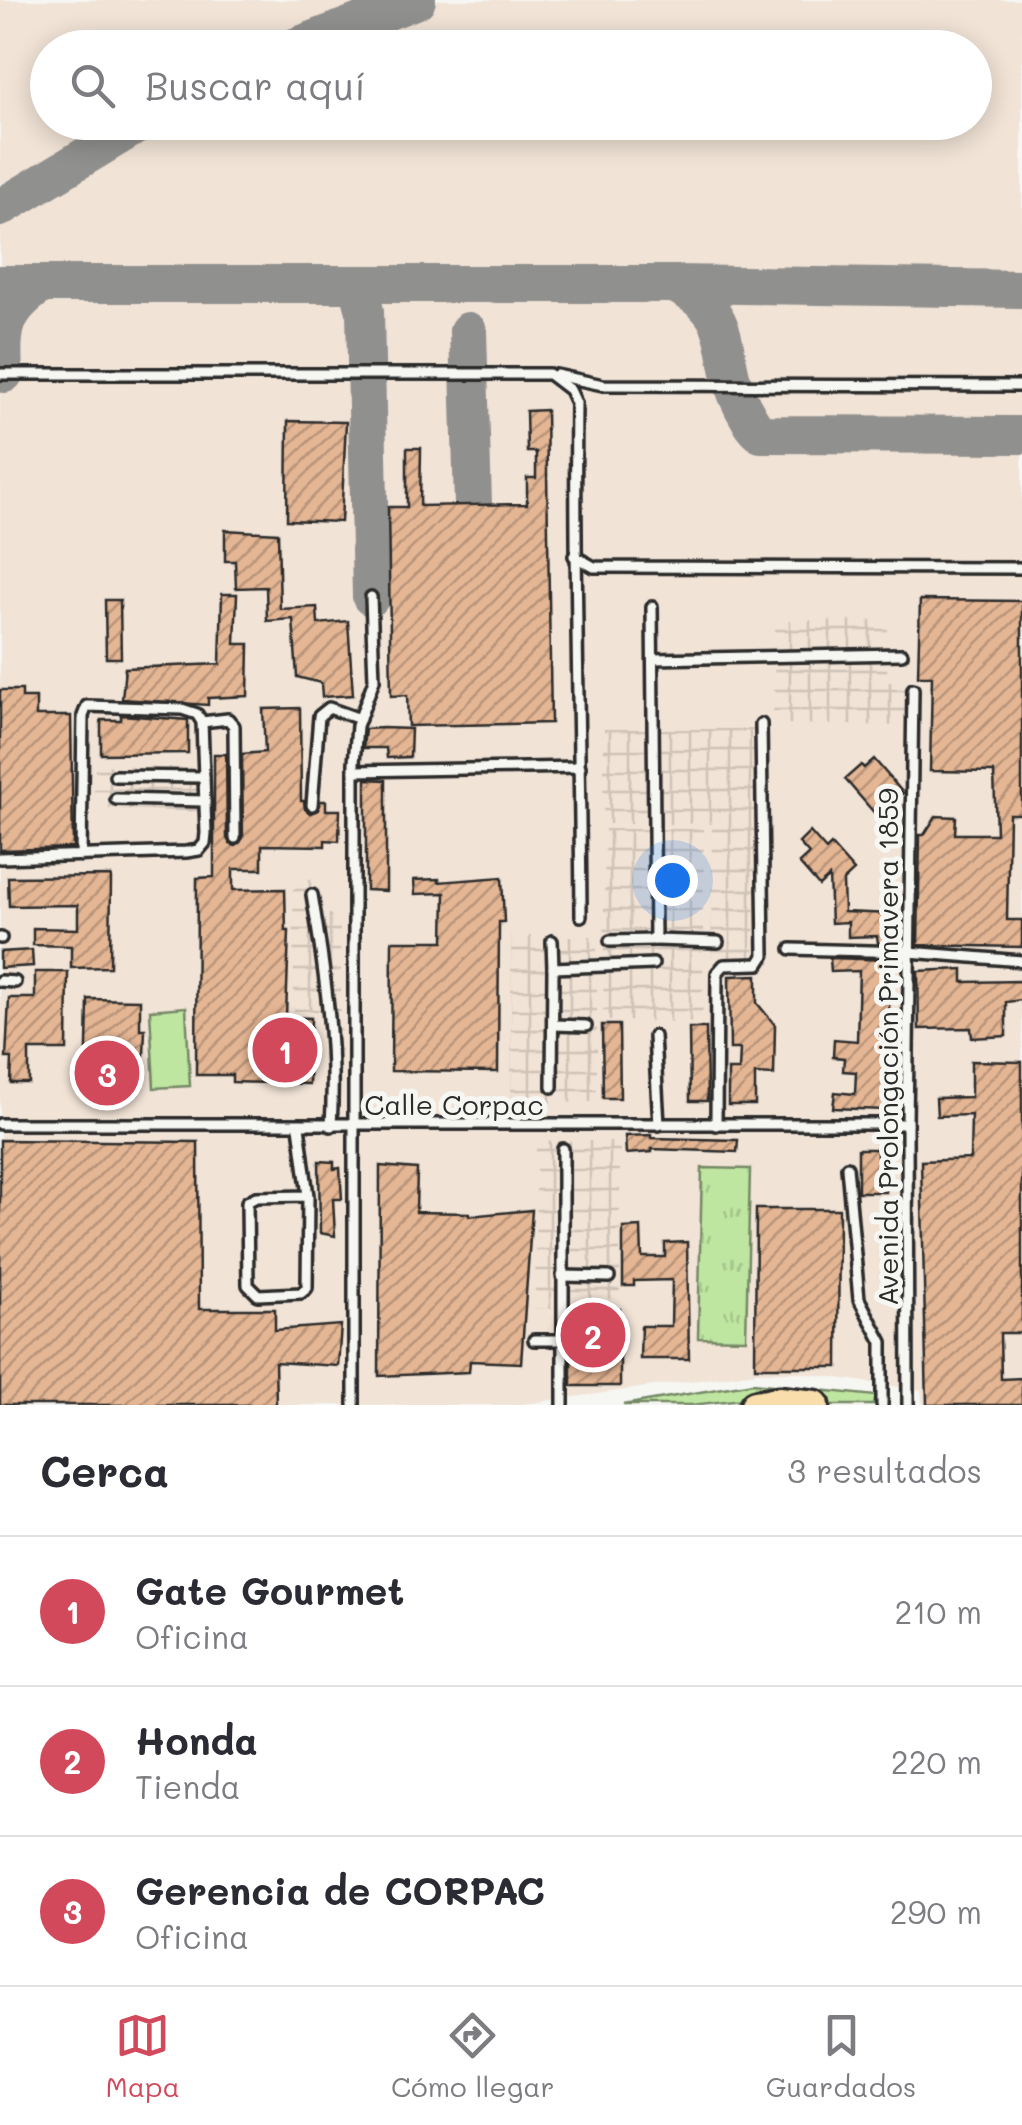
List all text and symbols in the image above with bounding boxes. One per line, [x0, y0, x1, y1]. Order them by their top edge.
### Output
search box [30, 30, 992, 140]
icon: search [65, 58, 120, 113]
text: Buscar aquí [145, 60, 366, 110]
street label: Avenida Prolongación Primavera 1859 [869, 788, 905, 1306]
your location [647, 855, 698, 906]
pin: 1 [252, 1012, 318, 1088]
pin: 3 [74, 1036, 140, 1110]
street label: Calle Corpac [364, 1086, 544, 1122]
pin: 2 [560, 1298, 626, 1372]
text: Cerca [40, 1443, 169, 1498]
text: 3 resultados [787, 1449, 982, 1491]
text: Gate Gourmet [135, 1565, 404, 1615]
text: 1 [65, 1590, 80, 1632]
text: 210 m [894, 1590, 982, 1632]
text: Oficina [135, 1615, 249, 1657]
text: Honda [135, 1715, 258, 1765]
text: 2 [64, 1740, 81, 1782]
text: 220 m [891, 1740, 982, 1782]
text: Tienda [135, 1765, 240, 1807]
text: Gerencia de CORPAC [135, 1865, 545, 1915]
text: 3 [63, 1890, 82, 1932]
text: 290 m [890, 1890, 982, 1932]
text: Oficina [135, 1915, 249, 1957]
tab: Mapa [106, 2008, 180, 2104]
tab: Cómo llegar [391, 2008, 555, 2104]
tab: Guardados [766, 2008, 916, 2104]

